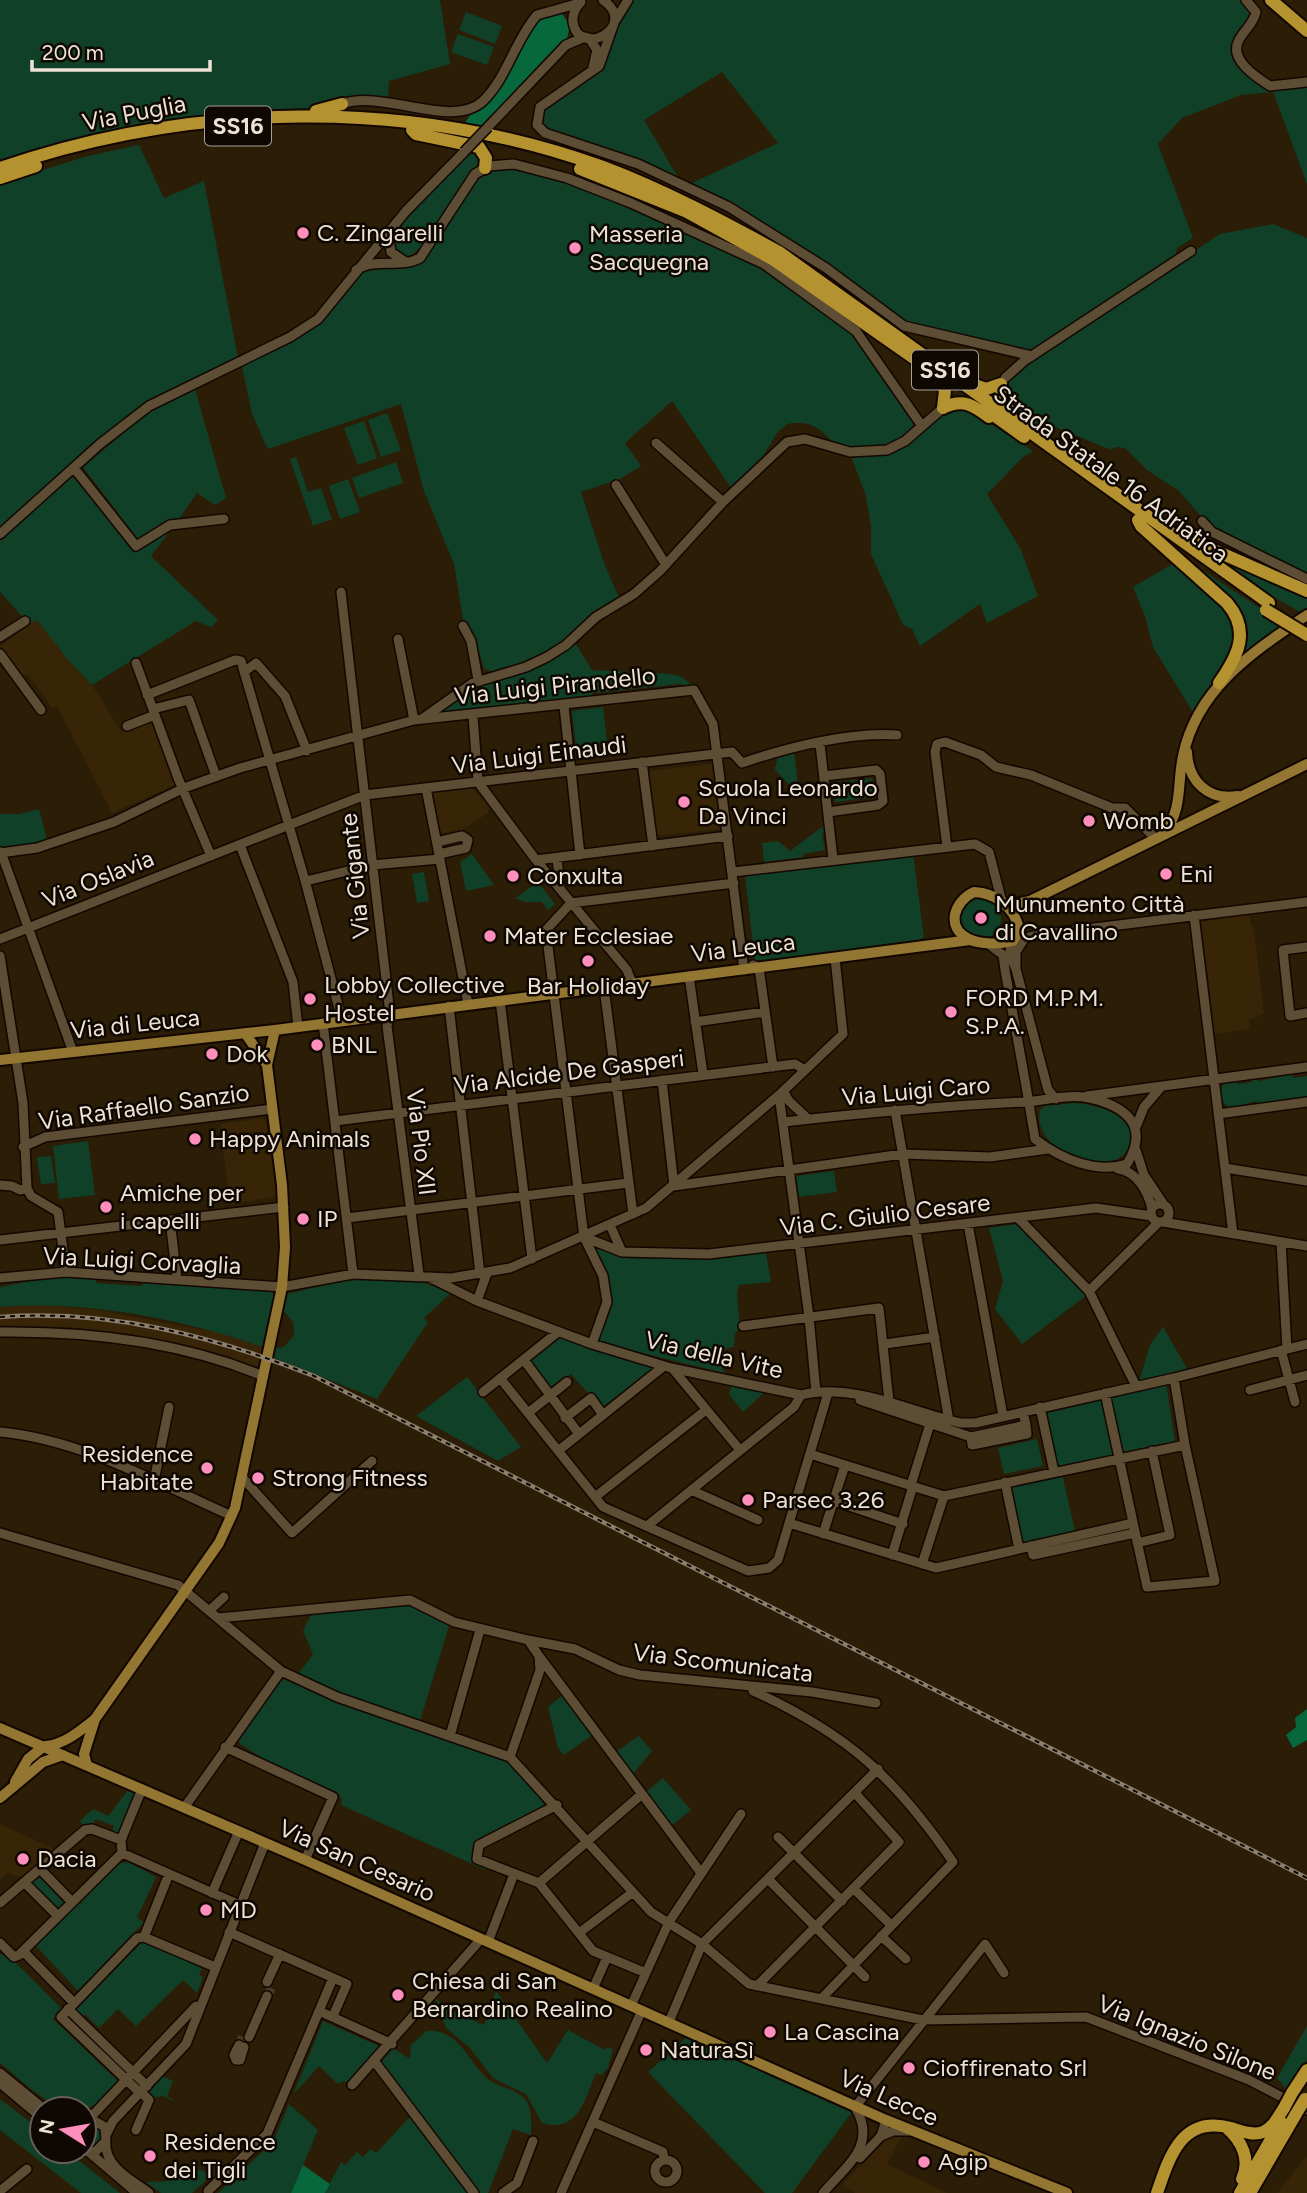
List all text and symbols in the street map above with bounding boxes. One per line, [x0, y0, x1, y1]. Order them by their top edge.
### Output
scale bar [32, 28, 210, 72]
text: 200 m [42, 40, 104, 65]
street label: Via Puglia [80, 88, 188, 137]
road number: SS16 [205, 106, 271, 146]
place label: C. Zingarelli [317, 218, 443, 247]
place label: Masseria Sacquegna [589, 219, 709, 276]
marker: C. Zingarelli [295, 225, 311, 241]
marker: Masseria Sacquegna [567, 240, 583, 256]
road number: SS16 [912, 350, 978, 390]
street label: Strada Statale 16 Adriatica [988, 379, 1234, 569]
street label: Via Luigi Pirandello [453, 661, 657, 710]
street label: Via Luigi Einaudi [450, 729, 628, 780]
place label: Scuola Leonardo Da Vinci [698, 773, 878, 830]
marker: Scuola Leonardo Da Vinci [676, 794, 692, 810]
place label: Womb [1103, 806, 1173, 835]
street label: Via Gigante [333, 812, 376, 940]
marker: Womb [1081, 813, 1097, 829]
street label: Via Oslavia [38, 843, 158, 914]
place label: Eni [1180, 859, 1213, 888]
place label: Conxulta [527, 861, 623, 890]
marker: Eni [1158, 866, 1174, 882]
marker: Conxulta [505, 868, 521, 884]
place label: Munumento Città di Cavallino [995, 889, 1184, 946]
marker: Munumento Città di Cavallino [973, 910, 989, 926]
place label: Mater Ecclesiae [504, 921, 673, 950]
street label: Via Leuca [689, 927, 797, 968]
marker: Mater Ecclesiae [482, 928, 498, 944]
marker: Bar Holiday [580, 953, 596, 969]
place label: Lobby Collective Hostel [324, 970, 505, 1027]
place label: Bar Holiday [527, 971, 650, 1000]
place label: FORD M.P.M. S.P.A. [965, 983, 1104, 1040]
marker: Lobby Collective Hostel [302, 991, 318, 1007]
street label: Via di Leuca [69, 1002, 201, 1045]
marker: FORD M.P.M. S.P.A. [943, 1004, 959, 1020]
place label: BNL [331, 1030, 377, 1059]
marker: BNL [309, 1037, 325, 1053]
place label: Dok [226, 1039, 268, 1068]
street label: Via Alcide De Gasperi [452, 1043, 686, 1100]
marker: Dok [204, 1046, 220, 1062]
street label: Via Luigi Caro [840, 1070, 991, 1111]
street label: Via Raffaello Sanzio [37, 1077, 251, 1136]
street label: Via Pio XII [401, 1087, 442, 1197]
place label: Happy Animals [209, 1124, 370, 1153]
marker: Happy Animals [187, 1131, 203, 1147]
place label: Amiche per i capelli [120, 1178, 243, 1235]
street label: Via C. Giulio Cesare [778, 1187, 992, 1242]
marker: Amiche per i capelli [98, 1199, 114, 1215]
place label: IP [317, 1204, 338, 1233]
marker: IP [295, 1211, 311, 1227]
street label: Via Luigi Corvaglia [42, 1241, 242, 1280]
street label: Via della Vite [642, 1325, 786, 1384]
place label: Residence Habitate [81, 1439, 193, 1496]
marker: Residence Habitate [199, 1460, 215, 1476]
place label: Strong Fitness [272, 1463, 428, 1492]
marker: Strong Fitness [250, 1470, 266, 1486]
place label: Parsec 3.26 [762, 1485, 884, 1514]
marker: Parsec 3.26 [740, 1492, 756, 1508]
street label: Via Scomunicata [631, 1637, 815, 1688]
street label: Via San Cesario [275, 1813, 440, 1908]
place label: Dacia [37, 1844, 97, 1873]
marker: Dacia [15, 1851, 31, 1867]
place label: MD [220, 1895, 257, 1924]
marker: MD [198, 1902, 214, 1918]
place label: Chiesa di San Bernardino Realino [412, 1966, 613, 2023]
marker: Chiesa di San Bernardino Realino [390, 1987, 406, 2003]
street label: Via Ignazio Silone [1094, 1989, 1281, 2087]
place label: La Cascina [784, 2017, 900, 2046]
marker: La Cascina [762, 2024, 778, 2040]
place label: NaturaSì [660, 2035, 754, 2064]
marker: NaturaSì [638, 2042, 654, 2058]
place label: Cioffirenato Srl [923, 2053, 1087, 2082]
marker: Cioffirenato Srl [901, 2060, 917, 2076]
street label: Via Lecce [835, 2063, 943, 2132]
north arrow [28, 2095, 98, 2165]
text: N [34, 2117, 59, 2136]
place label: Residence dei Tigli [164, 2127, 276, 2184]
place label: Agip [938, 2147, 988, 2176]
marker: Residence dei Tigli [142, 2148, 158, 2164]
marker: Agip [916, 2154, 932, 2170]

